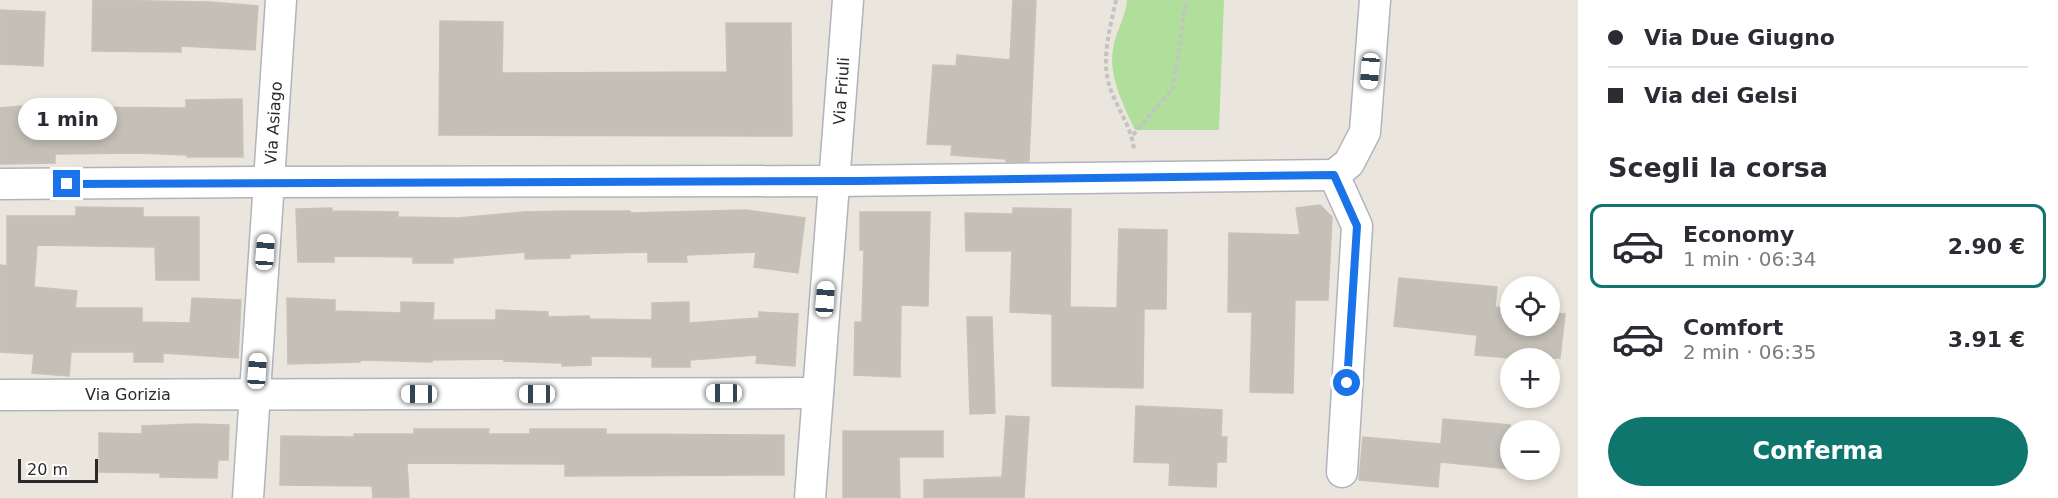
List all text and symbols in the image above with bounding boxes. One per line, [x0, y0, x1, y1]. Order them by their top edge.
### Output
text: Via Due Giugno [1644, 25, 1835, 50]
car [1359, 52, 1381, 90]
street label: Via Friuli [830, 56, 853, 126]
street label: Via Asiago [261, 81, 286, 165]
text: Via dei Gelsi [1644, 83, 1798, 108]
callout: 1 min [17, 97, 116, 139]
text: 1 min [36, 107, 99, 131]
text: Scegli la corsa [1608, 152, 1828, 183]
route end [53, 170, 80, 197]
icon: car [1611, 219, 1665, 273]
text: Economy [1683, 222, 1794, 247]
car [255, 233, 275, 271]
text: 2.90 € [1948, 234, 2025, 259]
text: 1 min · 06:34 [1683, 247, 1817, 271]
map controls [1500, 276, 1560, 480]
button: locate [1500, 276, 1560, 336]
car [815, 280, 835, 318]
icon: car [1611, 312, 1665, 366]
text: Comfort [1683, 315, 1783, 340]
text: 3.91 € [1948, 327, 2025, 352]
text: 2 min · 06:35 [1683, 340, 1817, 364]
button: + [1500, 348, 1560, 408]
car [247, 352, 267, 390]
route start [1333, 369, 1360, 396]
car [706, 384, 742, 402]
street label: Via Gorizia [85, 385, 171, 404]
car [401, 385, 437, 403]
car [519, 385, 555, 403]
button: Conferma [1608, 417, 2028, 486]
button: − [1500, 420, 1560, 480]
scale bar [18, 456, 98, 484]
text: 20 m [27, 460, 68, 479]

